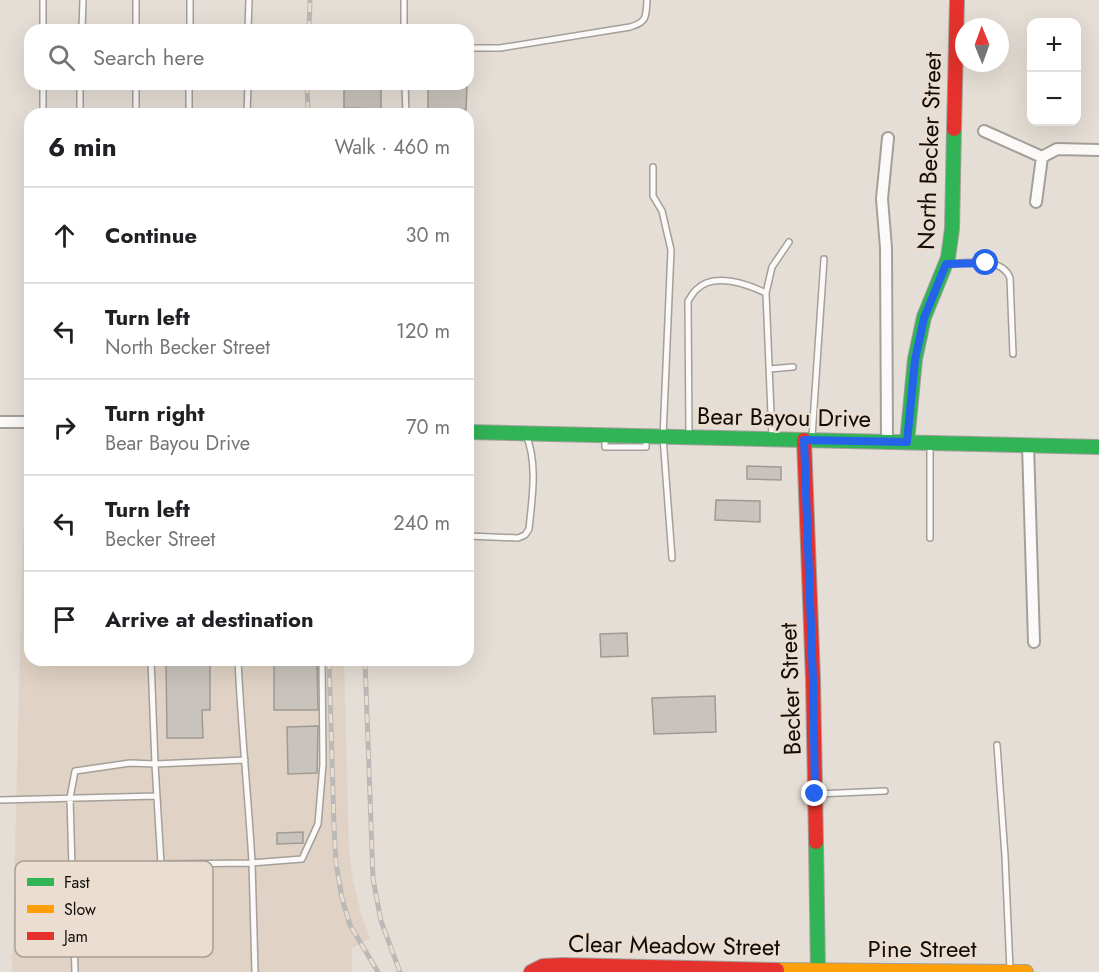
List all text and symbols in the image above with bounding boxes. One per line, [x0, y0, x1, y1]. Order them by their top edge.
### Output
north arrow [955, 18, 1009, 72]
map controls [1027, 18, 1081, 126]
button: + [1027, 18, 1081, 72]
search box [24, 24, 474, 90]
icon: search [45, 41, 78, 74]
text: Search here [93, 41, 204, 73]
street label: North Becker Street [908, 51, 950, 251]
button: − [1027, 72, 1081, 126]
text: 6 min [48, 128, 117, 166]
text: Walk · 460 m [334, 133, 450, 162]
icon: ahead [48, 219, 81, 252]
text: Continue [105, 219, 197, 251]
text: 30 m [405, 221, 450, 250]
route start [972, 249, 998, 275]
text: Turn left [105, 301, 190, 333]
icon: left [48, 315, 81, 348]
text: 120 m [396, 317, 450, 346]
text: North Becker Street [105, 333, 270, 362]
text: Turn right [105, 397, 205, 429]
street label: Bear Bayou Drive [697, 398, 871, 436]
icon: right [48, 411, 81, 444]
text: 70 m [406, 413, 450, 442]
text: Bear Bayou Drive [105, 429, 250, 458]
text: Turn left [105, 493, 190, 525]
icon: left [48, 507, 81, 540]
text: 240 m [393, 509, 450, 538]
text: Becker Street [105, 525, 215, 554]
icon: arrive [48, 603, 81, 636]
text: Arrive at destination [105, 603, 314, 635]
street label: Becker Street [770, 622, 810, 756]
route end [801, 780, 827, 806]
legend [15, 861, 213, 957]
text: Fast [64, 871, 90, 894]
text: Slow [64, 898, 96, 921]
text: Jam [62, 925, 88, 948]
street label: Clear Meadow Street [568, 926, 780, 964]
street label: Pine Street [868, 931, 977, 966]

